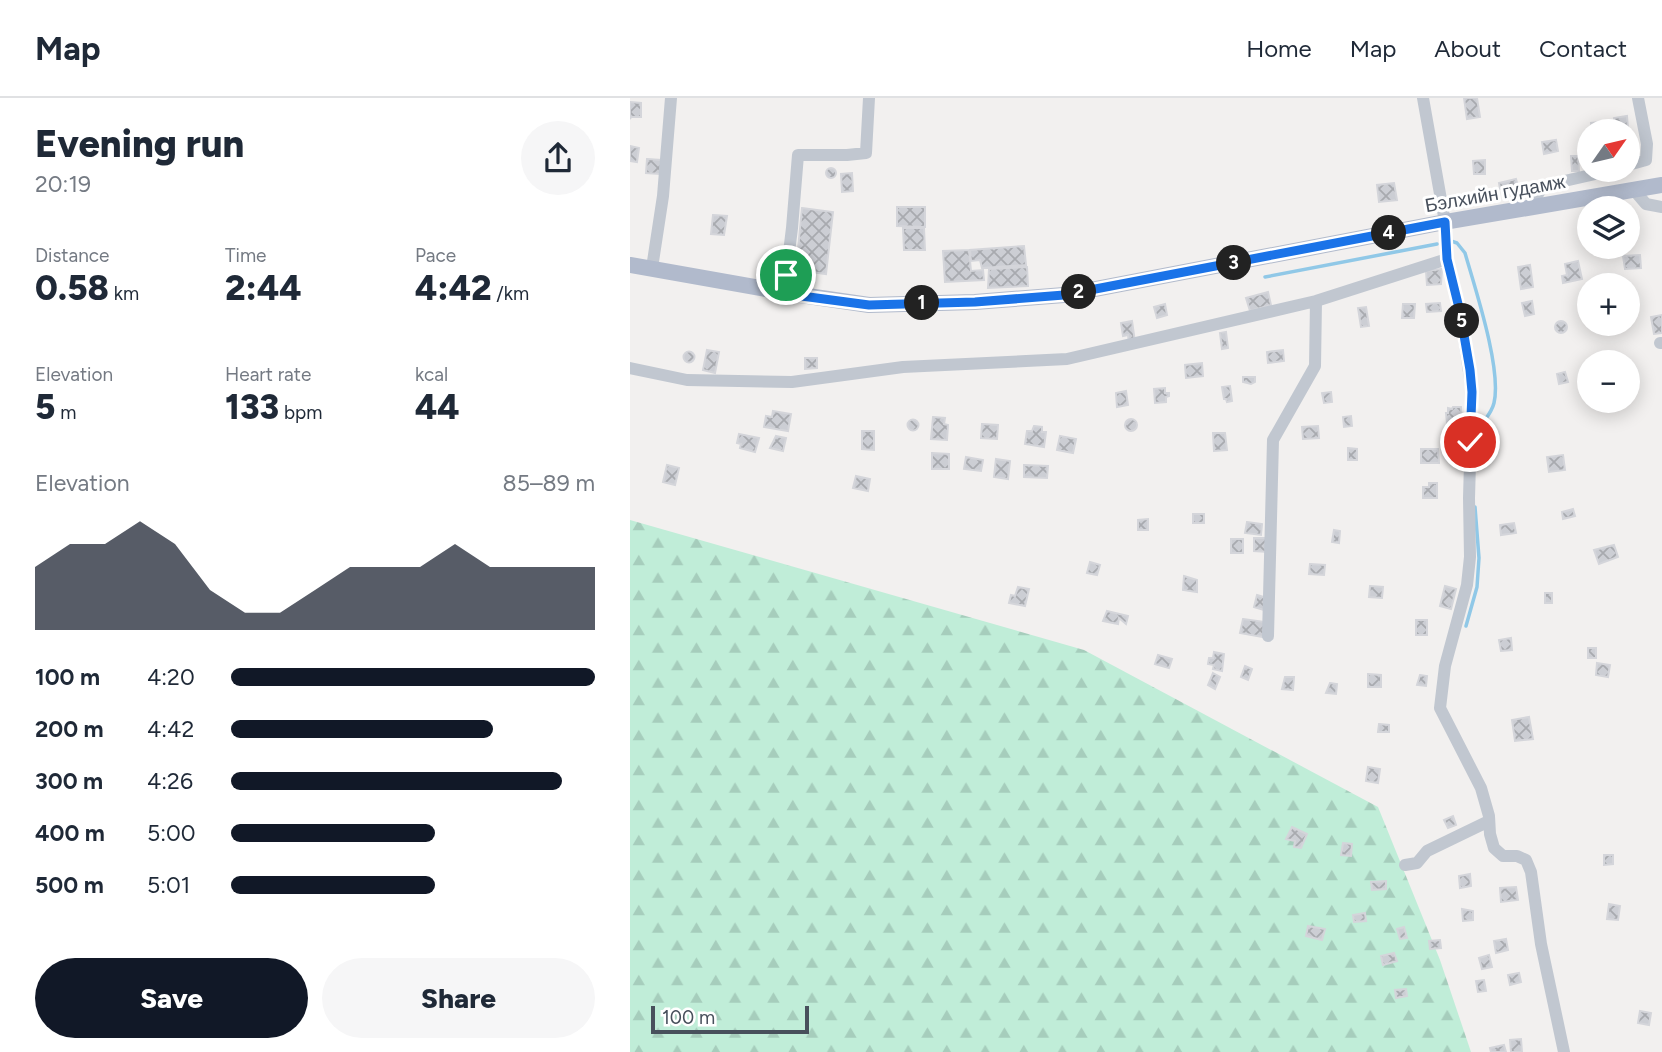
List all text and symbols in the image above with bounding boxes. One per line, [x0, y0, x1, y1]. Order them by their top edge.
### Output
text: Map [35, 29, 101, 68]
text: Home [1246, 34, 1312, 63]
text: Map [1350, 34, 1396, 63]
text: About [1434, 34, 1501, 63]
text: Contact [1539, 34, 1627, 63]
north arrow [1577, 119, 1640, 182]
map controls [1577, 119, 1640, 413]
text: Evening run [35, 121, 244, 167]
button: share [521, 121, 595, 195]
text: 20:19 [35, 170, 91, 198]
street label: Бэлхийн гудамж [1423, 170, 1567, 217]
button: layers [1577, 196, 1640, 259]
pin: 4 [1372, 216, 1406, 250]
text: 4 [1382, 221, 1395, 244]
text: Distance [35, 244, 109, 267]
text: Time [225, 244, 266, 267]
text: Pace [415, 244, 456, 267]
pin [756, 245, 816, 305]
pin: 3 [1216, 246, 1252, 280]
text: 3 [1228, 251, 1239, 274]
icon: arrive [767, 256, 805, 294]
text: 0.58 [35, 267, 109, 309]
text: 2:44 [225, 267, 302, 309]
text: 4:42 [415, 267, 492, 309]
button: + [1577, 273, 1640, 336]
pin: 2 [1062, 274, 1096, 310]
text: 2 [1073, 280, 1084, 303]
text: km [109, 282, 139, 305]
text: /km [492, 282, 529, 305]
pin: 1 [904, 286, 940, 320]
text: 1 [917, 291, 926, 314]
pin: 5 [1444, 304, 1480, 339]
text: 5 [1456, 309, 1467, 332]
button: − [1577, 350, 1640, 413]
text: Elevation [35, 363, 113, 386]
text: Heart rate [225, 363, 311, 386]
text: kcal [415, 363, 448, 386]
text: 5 [35, 386, 55, 428]
text: 133 [225, 386, 279, 428]
text: 44 [415, 386, 460, 428]
text: m [55, 401, 76, 424]
text: bpm [279, 401, 322, 424]
pin [1440, 412, 1500, 472]
icon: check [1451, 423, 1489, 461]
text: Elevation [35, 469, 130, 497]
text: 85–89 m [503, 469, 595, 497]
text: 100 m [35, 663, 100, 691]
text: 4:20 [147, 663, 195, 691]
text: 200 m [35, 715, 104, 743]
text: 4:42 [147, 715, 194, 743]
text: 300 m [35, 767, 103, 795]
text: 4:26 [147, 767, 193, 795]
text: 400 m [35, 819, 105, 847]
text: 5:00 [147, 819, 196, 847]
text: 500 m [35, 871, 104, 899]
text: 5:01 [147, 871, 190, 899]
button: Save [35, 958, 308, 1038]
button: Share [322, 958, 595, 1038]
scale bar [651, 1003, 808, 1035]
text: 100 m [662, 1006, 715, 1029]

